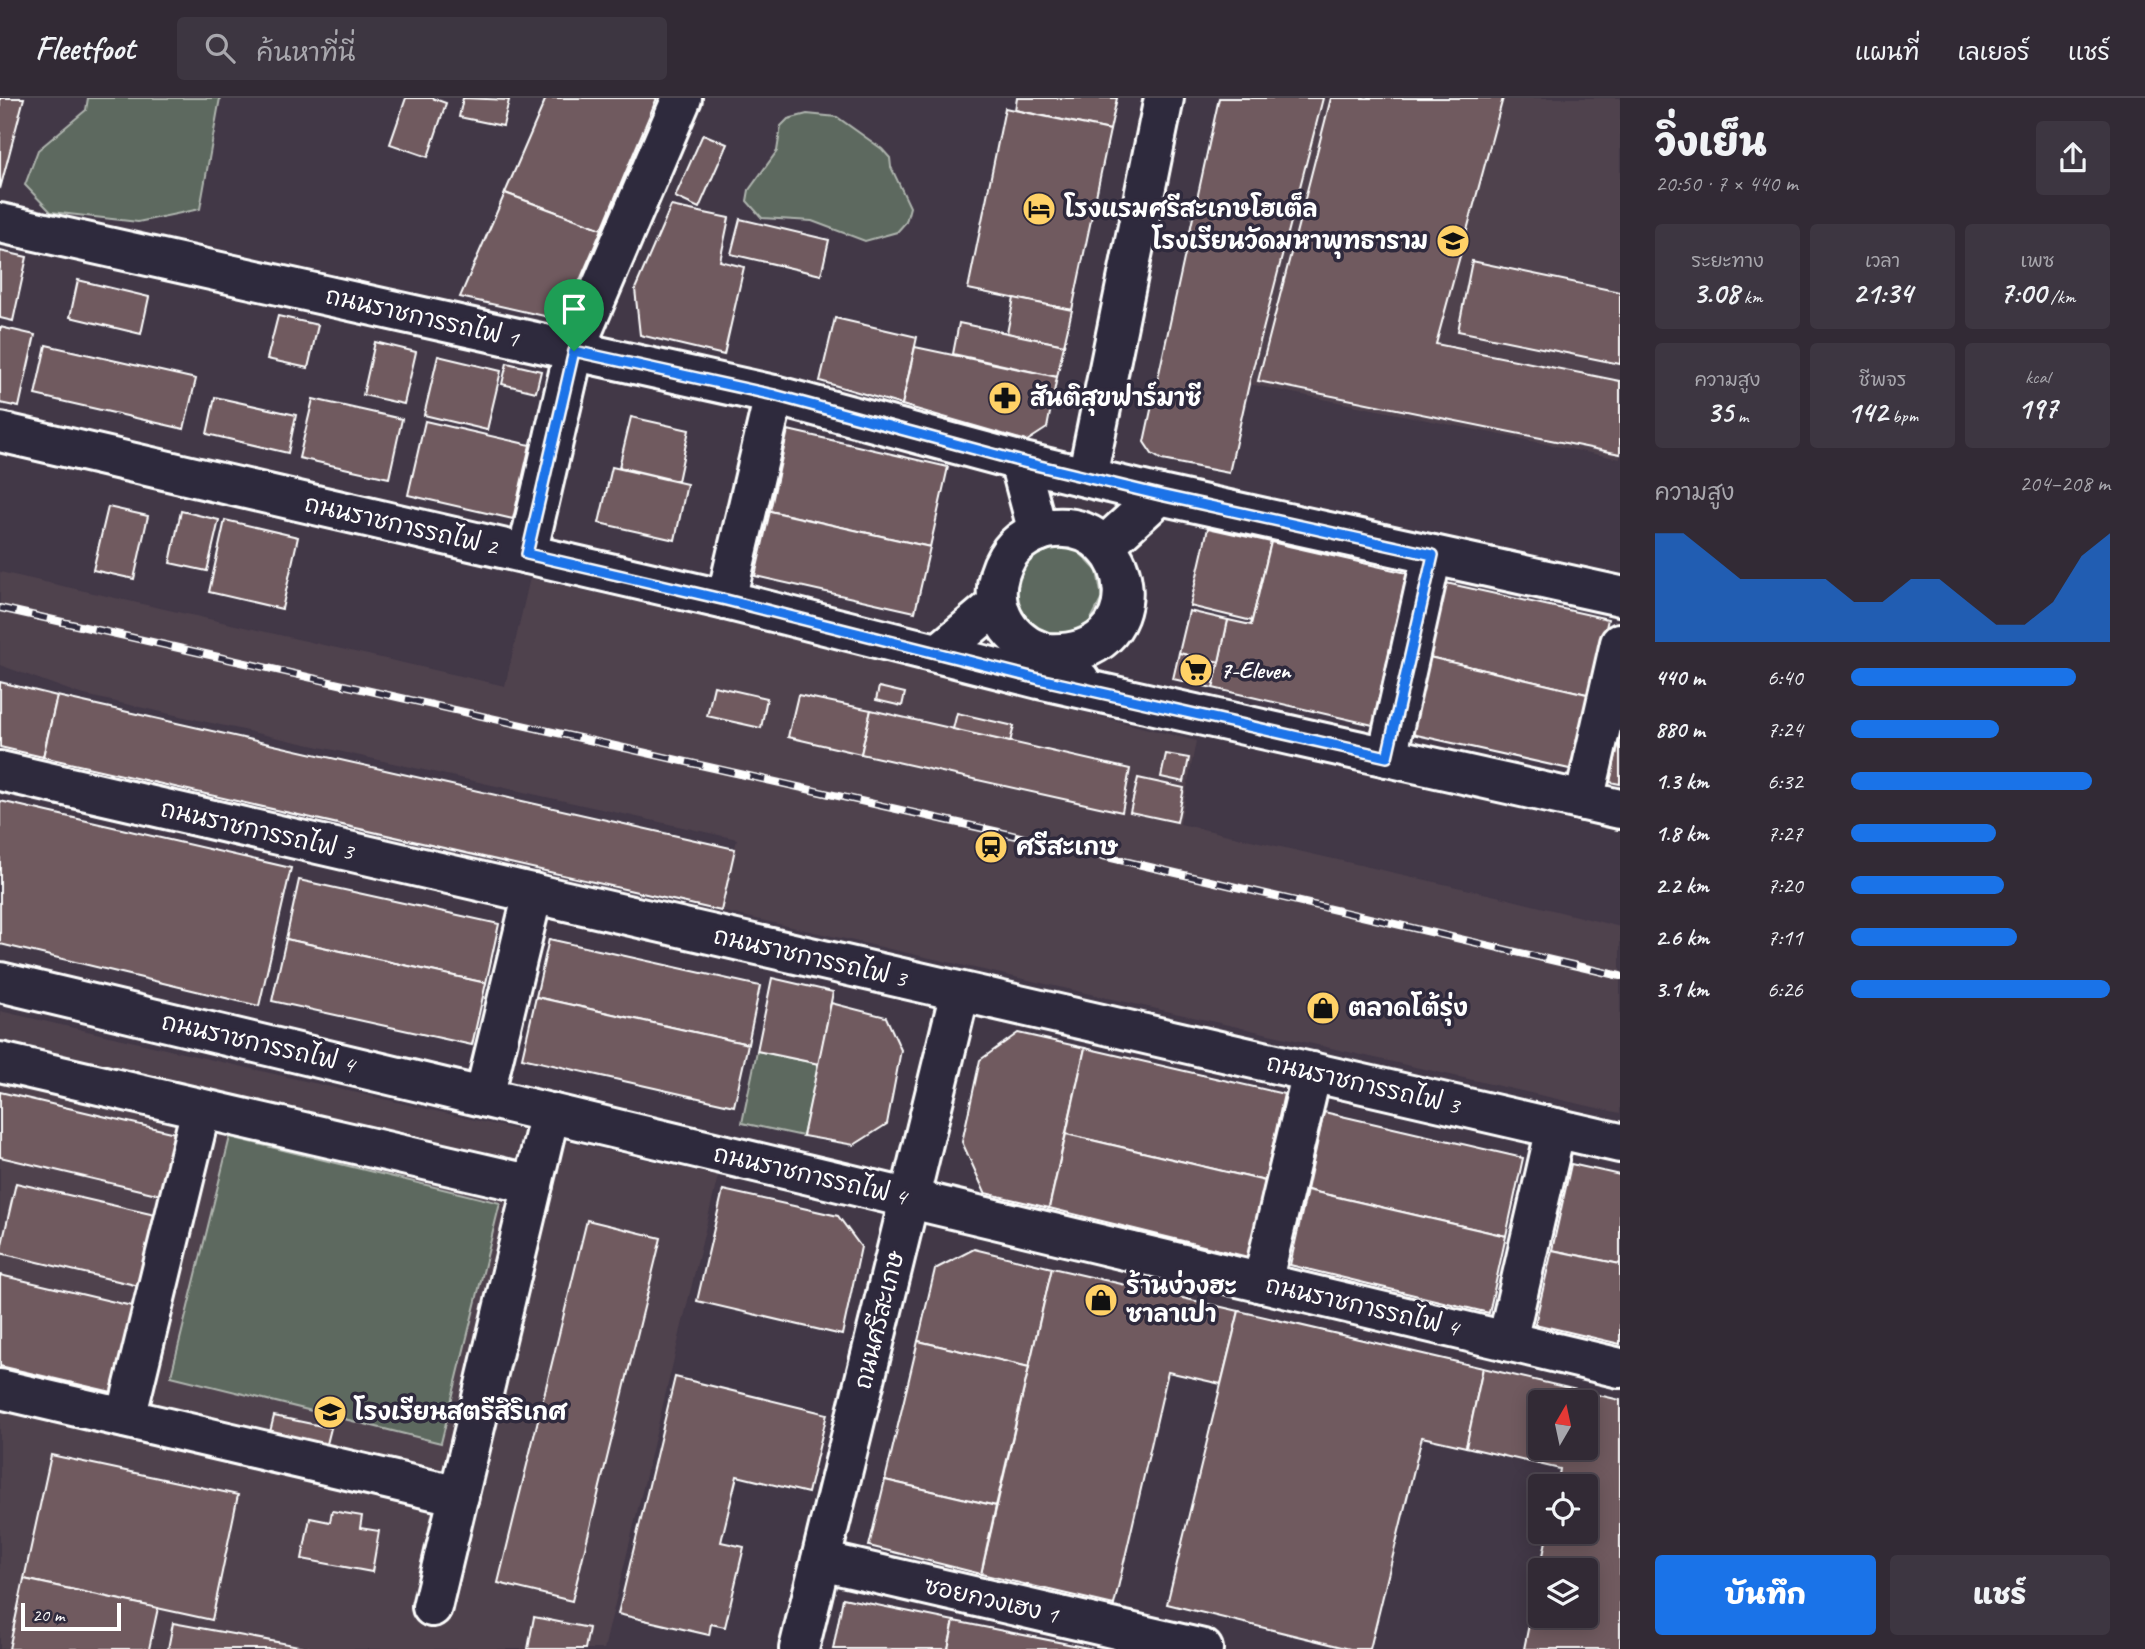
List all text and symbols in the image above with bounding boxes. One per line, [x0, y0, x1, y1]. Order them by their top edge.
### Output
search box [177, 17, 667, 80]
text: Fleetfoot [35, 27, 135, 69]
icon: search [201, 29, 239, 67]
text: ค้นหาที่นี่ [257, 36, 355, 69]
text: แผนที่ [1855, 37, 1920, 67]
text: เลเยอร์ [1958, 37, 2030, 67]
text: แชร์ [2068, 37, 2110, 67]
text: วิ่งเย็น [1655, 119, 1767, 166]
button: share [2036, 121, 2110, 195]
text: 20:50 · 7 × 440 m [1655, 169, 1798, 198]
hotel icon: โรงแรมศรีสะเกษโฮเต็ล [1020, 190, 1058, 228]
place label: โรงแรมศรีสะเกษโฮเต็ล [1064, 192, 1318, 224]
school or university icon: โรงเรียนวัดมหาพุทธาราม [1434, 222, 1472, 260]
place label: โรงเรียนวัดมหาพุทธาราม [1151, 224, 1428, 259]
text: ระยะทาง [1691, 249, 1764, 273]
text: เวลา [1865, 249, 1900, 273]
text: เพซ [2021, 249, 2054, 273]
text: 3.08 [1693, 274, 1739, 312]
text: 21:34 [1853, 274, 1912, 312]
text: 7:00 [2000, 274, 2046, 312]
street label: ถนนราชการรถไฟ 1 [323, 279, 523, 354]
pin [544, 279, 604, 351]
text: km [1739, 285, 1762, 309]
text: /km [2046, 285, 2075, 309]
icon: arrive [555, 290, 593, 328]
text: kcal [2025, 365, 2050, 389]
text: ความสูง [1695, 368, 1760, 392]
text: ชีพจร [1859, 368, 1906, 392]
pharmacy icon: สันติสุขฟาร์มาซี [986, 379, 1024, 417]
place label: สันติสุขฟาร์มาซี [1030, 381, 1201, 416]
text: 197 [2017, 389, 2058, 427]
text: 35 [1707, 393, 1733, 431]
text: 142 [1847, 393, 1887, 431]
text: m [1733, 404, 1748, 428]
text: bpm [1887, 404, 1918, 428]
text: 204–208 m [2019, 469, 2110, 498]
text: ความสูง [1655, 478, 1734, 507]
street label: ถนนราชการรถไฟ 2 [302, 487, 503, 562]
supermarket icon: 7-Eleven [1177, 651, 1215, 689]
place label: 7-Eleven [1220, 655, 1293, 685]
text: 440 m [1655, 663, 1705, 692]
text: 6:40 [1767, 663, 1803, 692]
text: 880 m [1655, 715, 1705, 744]
text: 7:24 [1767, 715, 1803, 744]
text: 1.3 km [1655, 767, 1709, 796]
text: 6:32 [1767, 767, 1803, 796]
street label: ถนนราชการรถไฟ 3 [158, 792, 359, 867]
text: 1.8 km [1655, 819, 1709, 848]
text: 7:27 [1767, 819, 1803, 848]
station icon: ศรีสะเกษ [972, 828, 1010, 866]
place label: ศรีสะเกษ [1016, 831, 1119, 862]
text: 2.2 km [1655, 871, 1709, 900]
text: 7:20 [1767, 871, 1803, 900]
street label: ถนนราชการรถไฟ 3 [711, 919, 912, 994]
text: 2.6 km [1655, 923, 1709, 952]
text: 7:11 [1767, 923, 1803, 952]
text: 3.1 km [1655, 975, 1709, 1004]
text: 6:26 [1767, 975, 1803, 1004]
shop icon: ตลาดโต้รุ่ง [1304, 989, 1342, 1027]
place label: ตลาดโต้รุ่ง [1348, 991, 1468, 1026]
street label: ถนนราชการรถไฟ 4 [159, 1005, 360, 1080]
street label: ถนนราชการรถไฟ 3 [1264, 1046, 1465, 1121]
street label: ถนนราชการรถไฟ 4 [711, 1137, 912, 1212]
street label: ถนนศรีสะเกษ [847, 1248, 911, 1392]
street label: ถนนราชการรถไฟ 4 [1263, 1268, 1464, 1343]
place label: ร้านง่วงฮะ ซาลาเปา [1126, 1269, 1237, 1329]
shop icon: ร้านง่วงฮะ ซาลาเปา [1082, 1281, 1120, 1319]
north arrow [1528, 1390, 1598, 1460]
map controls [1528, 1390, 1598, 1628]
school or university icon: โรงเรียนสตรีสิริเกศ [311, 1393, 349, 1431]
place label: โรงเรียนสตรีสิริเกศ [353, 1395, 568, 1427]
button: locate [1528, 1474, 1598, 1544]
button: บันทึก [1655, 1555, 1876, 1635]
button: แชร์ [1890, 1555, 2110, 1635]
button: layers [1528, 1558, 1598, 1628]
street label: ซอยกวงเฮง 1 [921, 1570, 1062, 1630]
scale bar [21, 1600, 121, 1632]
text: 20 m [32, 1603, 64, 1627]

